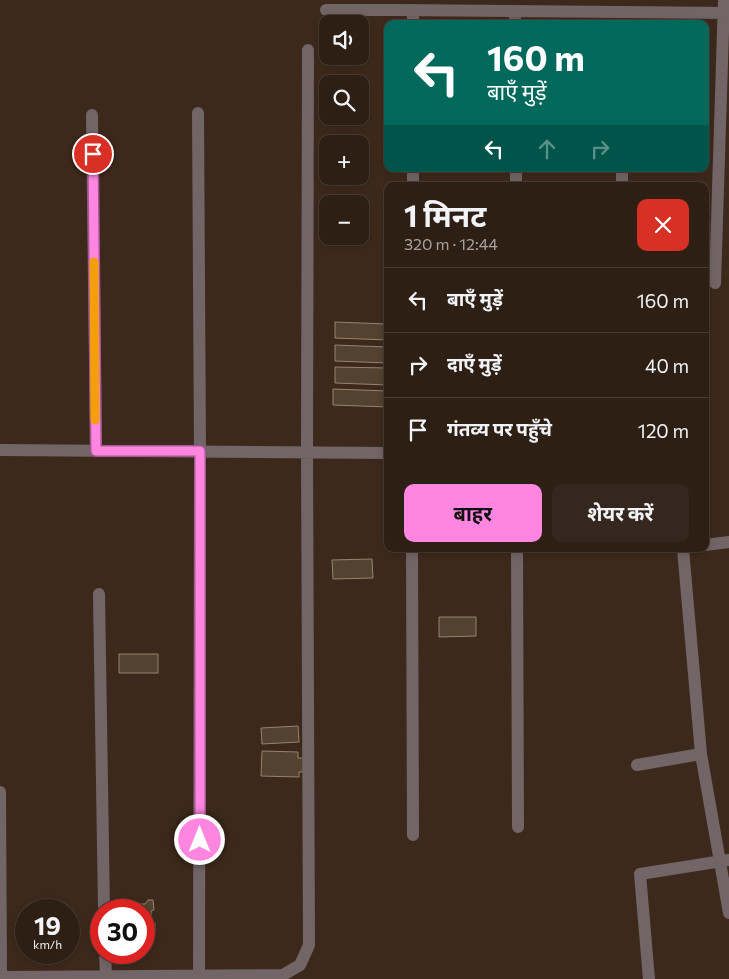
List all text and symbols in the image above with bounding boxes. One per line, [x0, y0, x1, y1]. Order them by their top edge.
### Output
map controls [319, 15, 369, 245]
button: sound [319, 15, 369, 65]
text: 160 m [487, 35, 585, 78]
icon: left [404, 40, 469, 105]
button: search [319, 75, 369, 125]
text: बाएँ मुड़ें [487, 78, 547, 105]
pin [72, 133, 114, 175]
button: + [319, 135, 369, 185]
icon: left [480, 135, 508, 163]
icon: ahead [533, 135, 561, 163]
icon: right [586, 135, 614, 163]
icon: arrive [79, 140, 107, 168]
button: − [319, 195, 369, 245]
text: 1 मिनट [404, 196, 486, 233]
button: close [637, 199, 689, 251]
text: 320 m · 12:44 [404, 234, 498, 253]
icon: left [404, 286, 432, 314]
text: बाएँ मुड़ें [447, 287, 503, 310]
text: 160 m [637, 289, 689, 312]
icon: right [404, 351, 432, 379]
text: दाएँ मुड़ें [447, 352, 502, 375]
text: 40 m [645, 354, 689, 377]
icon: arrive [404, 416, 432, 444]
text: गंतव्य पर पहुँचे [447, 417, 552, 440]
text: 120 m [638, 419, 689, 442]
button: बाहर [404, 484, 542, 542]
button: शेयर करें [552, 484, 689, 542]
position arrow [173, 813, 225, 865]
speed limit sign: 30 [90, 899, 155, 964]
text: 19 [34, 910, 61, 940]
text: km/h [33, 937, 62, 951]

